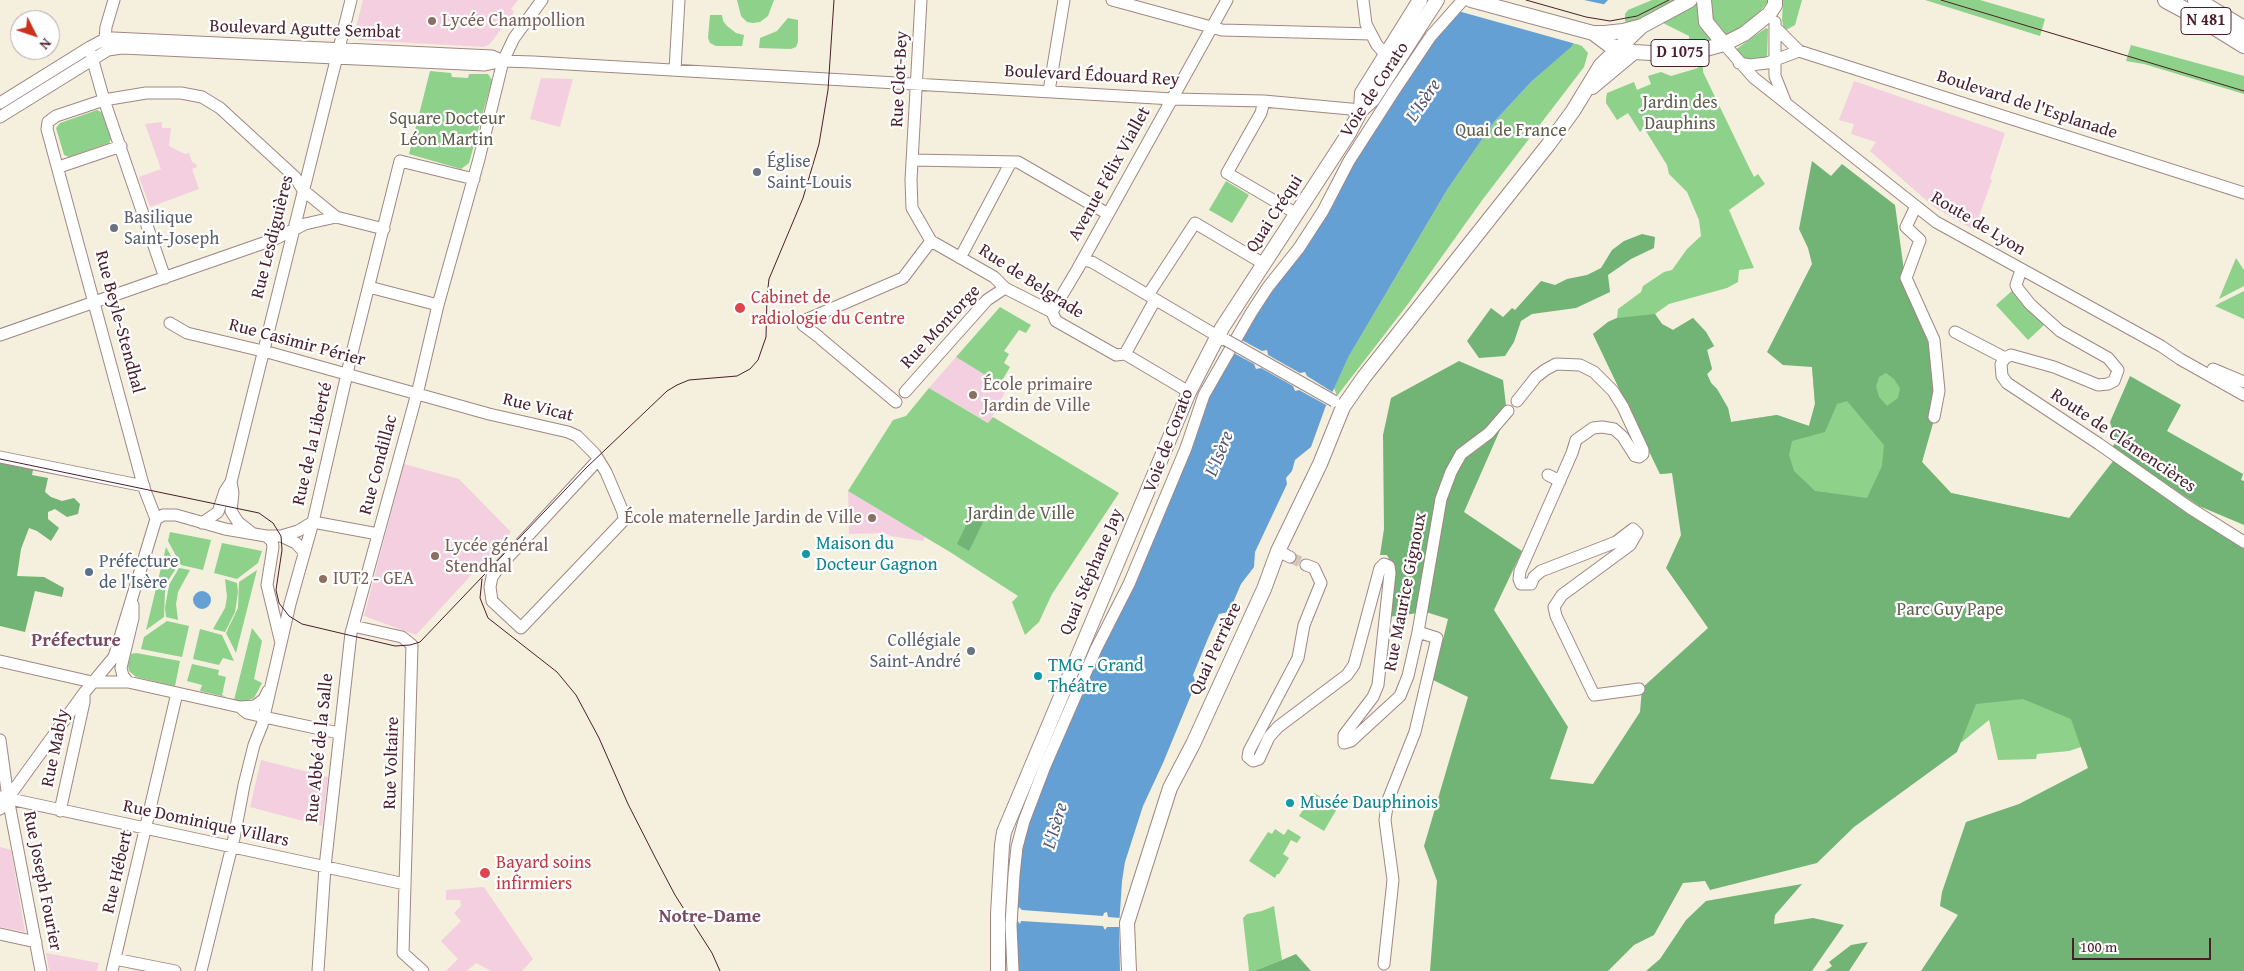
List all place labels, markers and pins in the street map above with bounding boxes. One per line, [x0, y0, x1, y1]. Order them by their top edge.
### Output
place label: Lycée Champollion [442, 10, 585, 32]
marker: Lycée Champollion [426, 15, 438, 27]
place label: Église Saint-Louis [767, 151, 852, 193]
marker: Église Saint-Louis [751, 166, 763, 178]
place label: Basilique Saint-Joseph [124, 207, 219, 250]
marker: Basilique Saint-Joseph [108, 222, 120, 234]
place label: Cabinet de radiologie du Centre [751, 287, 905, 330]
marker: Cabinet de radiologie du Centre [733, 301, 747, 315]
place label: École primaire Jardin de Ville [983, 374, 1093, 416]
marker: École primaire Jardin de Ville [967, 389, 979, 401]
place label: École maternelle Jardin de Ville [624, 507, 862, 529]
marker: École maternelle Jardin de Ville [866, 512, 878, 524]
place label: Maison du Docteur Gagnon [816, 533, 937, 576]
place label: Lycée général Stendhal [445, 535, 548, 578]
marker: Maison du Docteur Gagnon [800, 548, 812, 560]
marker: Lycée général Stendhal [429, 550, 441, 562]
place label: Préfecture de l'Isère [99, 551, 178, 594]
marker: Préfecture de l'Isère [83, 566, 95, 578]
place label: IUT2 - GEA [333, 568, 414, 590]
marker: IUT2 - GEA [317, 573, 329, 585]
place label: Collégiale Saint-André [870, 630, 961, 672]
marker: Collégiale Saint-André [965, 645, 977, 657]
place label: TMG - Grand Théâtre [1048, 655, 1144, 698]
marker: TMG - Grand Théâtre [1032, 670, 1044, 682]
place label: Musée Dauphinois [1300, 792, 1438, 814]
marker: Musée Dauphinois [1284, 797, 1296, 809]
place label: Bayard soins infirmiers [496, 852, 591, 894]
marker: Bayard soins infirmiers [478, 866, 492, 880]

